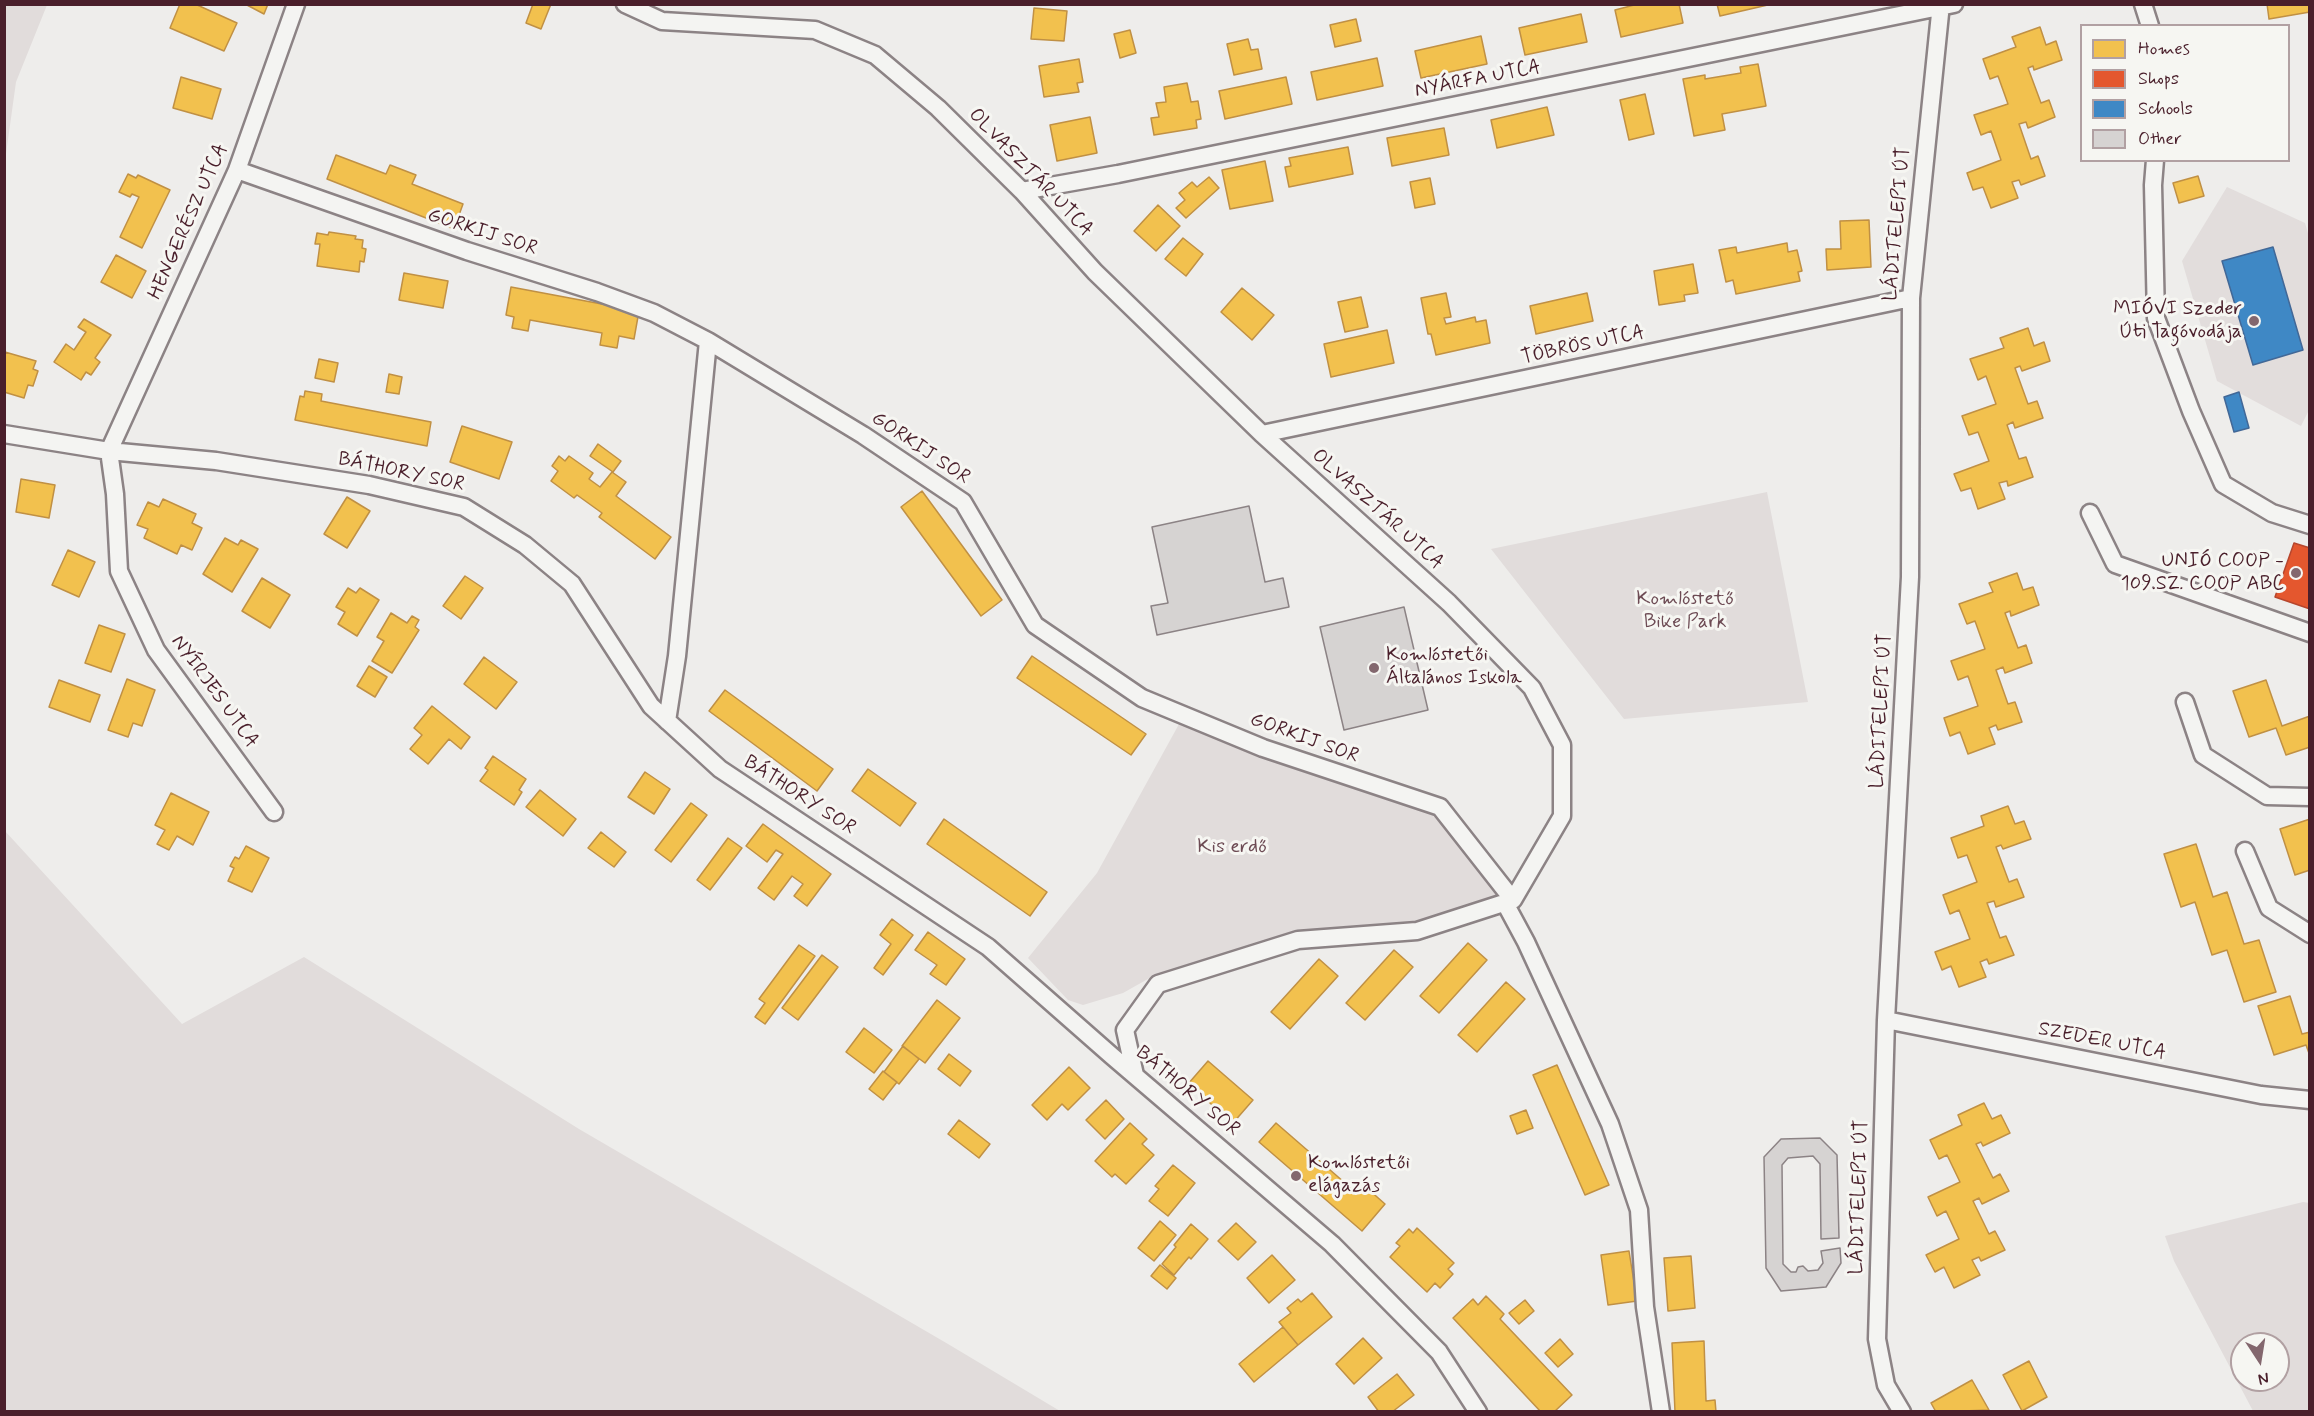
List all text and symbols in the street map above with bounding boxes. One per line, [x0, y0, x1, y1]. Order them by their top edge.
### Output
legend [2080, 24, 2290, 162]
text: Homes [2138, 37, 2190, 61]
street label: NYÁRFA UTCA [1413, 56, 1543, 104]
text: Shops [2138, 67, 2179, 91]
text: Schools [2138, 97, 2193, 121]
street label: OLVASZTÁR UTCA [963, 104, 1097, 242]
text: Other [2138, 127, 2182, 151]
street label: HENGERÉSZ UTCA [144, 140, 234, 304]
street label: LÁDITELEPI ÚT [1879, 146, 1917, 302]
street label: GORKIJ SOR [424, 204, 540, 262]
place label: MIÓVI Szeder Úti Tagóvodája [2113, 298, 2242, 345]
marker: MIÓVI Szeder Úti Tagóvodája [2247, 314, 2261, 328]
street label: TÖBRÖS UTCA [1519, 321, 1647, 371]
street label: GORKIJ SOR [866, 407, 974, 491]
street label: OLVASZTÁR UTCA [1306, 444, 1448, 576]
street label: BÁTHORY SOR [336, 448, 466, 498]
place label: UNIÓ COOP - 109.SZ. COOP ABC [2121, 550, 2284, 597]
marker: UNIÓ COOP - 109.SZ. COOP ABC [2289, 566, 2303, 580]
park label: Komlóstető Bike Park [1636, 588, 1734, 635]
street label: NYÍRJES UTCA [165, 631, 263, 753]
street label: LÁDITELEPI ÚT [1866, 633, 1898, 789]
place label: Komlóstetői Általános Iskola [1386, 644, 1522, 691]
marker: Komlóstetői Általános Iskola [1367, 661, 1381, 675]
street label: GORKIJ SOR [1246, 708, 1362, 770]
street label: BÁTHORY SOR [739, 751, 859, 841]
park label: Kis erdő [1197, 836, 1267, 860]
street label: SZEDER UTCA [2036, 1018, 2168, 1066]
street label: BÁTHORY SOR [1130, 1041, 1244, 1143]
street label: LÁDITELEPI ÚT [1845, 1119, 1875, 1275]
place label: Komlóstetői elágazás [1308, 1152, 1410, 1199]
marker: Komlóstetői elágazás [1289, 1169, 1303, 1183]
north arrow [2230, 1332, 2290, 1392]
text: N [2256, 1367, 2271, 1390]

